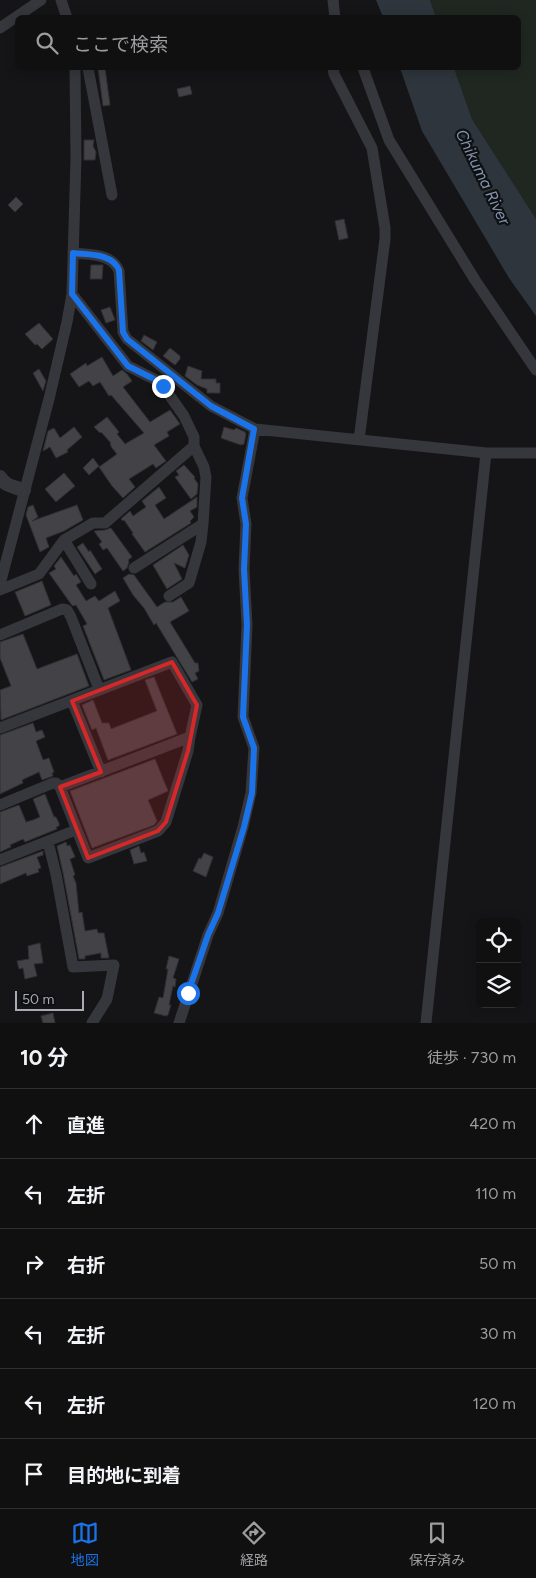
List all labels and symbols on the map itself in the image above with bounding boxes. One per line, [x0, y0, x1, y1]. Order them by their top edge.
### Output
water label: Chikuma River [452, 126, 515, 228]
route end [152, 375, 175, 398]
route start [177, 982, 200, 1005]
scale bar [15, 988, 84, 1011]

